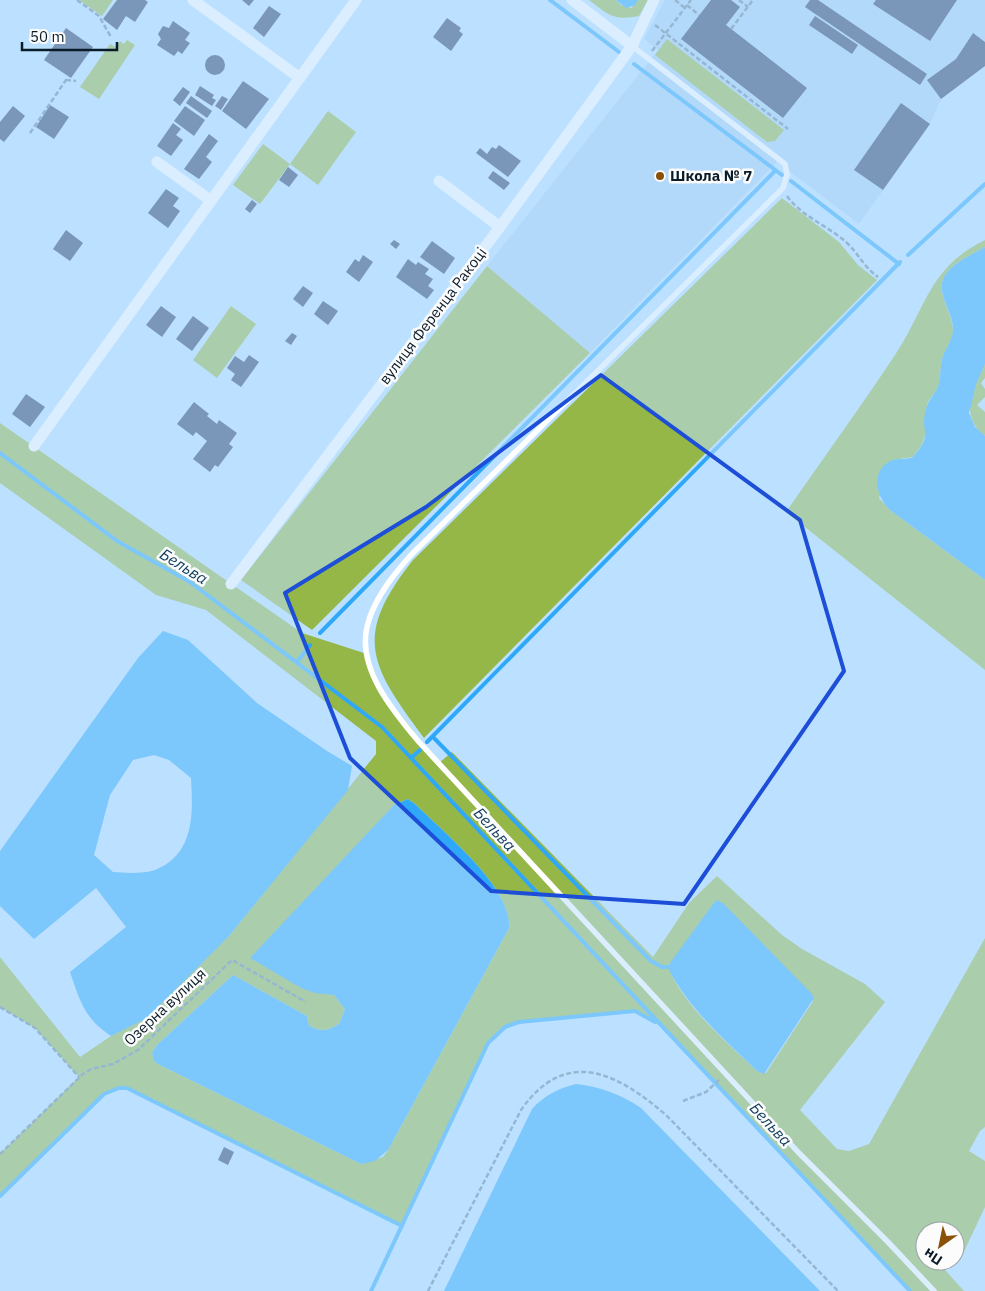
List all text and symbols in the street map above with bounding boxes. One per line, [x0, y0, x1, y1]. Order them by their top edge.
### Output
scale bar [22, 20, 118, 52]
text: 50 m [30, 27, 65, 46]
place label: Школа № 7 [670, 166, 752, 185]
marker: Школа № 7 [654, 170, 666, 182]
street label: вулиця Ференца Ракоці [375, 243, 490, 388]
water label: Бельва [156, 544, 212, 588]
water label: Бельва [470, 803, 520, 855]
street label: Озерна вулиця [120, 964, 210, 1049]
water label: Бельва [746, 1098, 796, 1150]
north arrow [915, 1221, 965, 1271]
text: Пн [920, 1244, 946, 1269]

